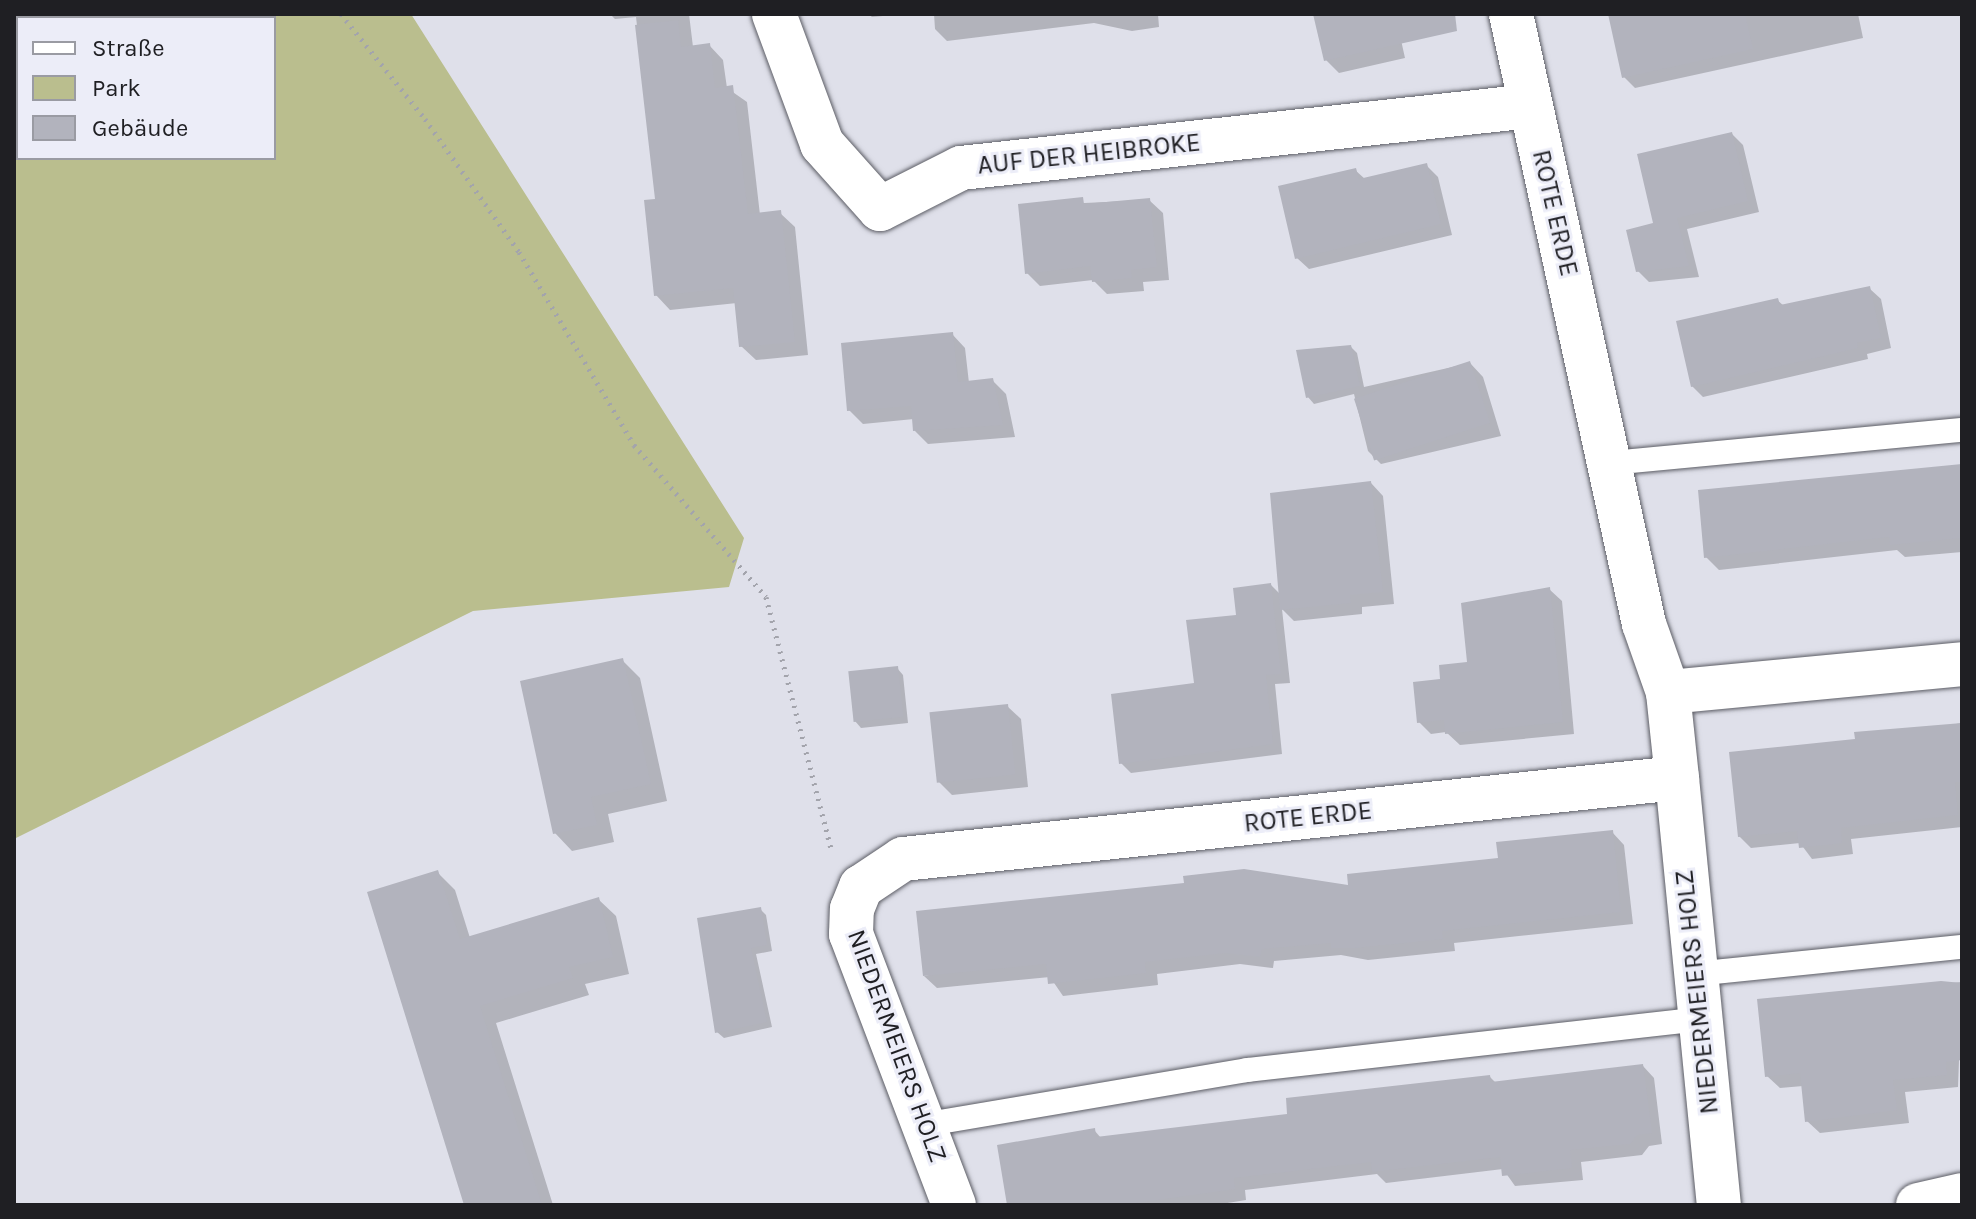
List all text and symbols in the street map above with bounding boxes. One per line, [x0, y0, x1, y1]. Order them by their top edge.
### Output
legend [16, 16, 276, 160]
text: Straße [92, 34, 164, 62]
text: Park [92, 74, 141, 102]
text: Gebäude [92, 114, 188, 142]
street label: AUF DER HEIBROKE [976, 127, 1202, 181]
street label: ROTE ERDE [1525, 147, 1585, 279]
street label: ROTE ERDE [1242, 795, 1374, 839]
street label: NIEDERMEIERS HOLZ [1669, 868, 1725, 1116]
street label: NIEDERMEIERS HOLZ [840, 925, 954, 1167]

